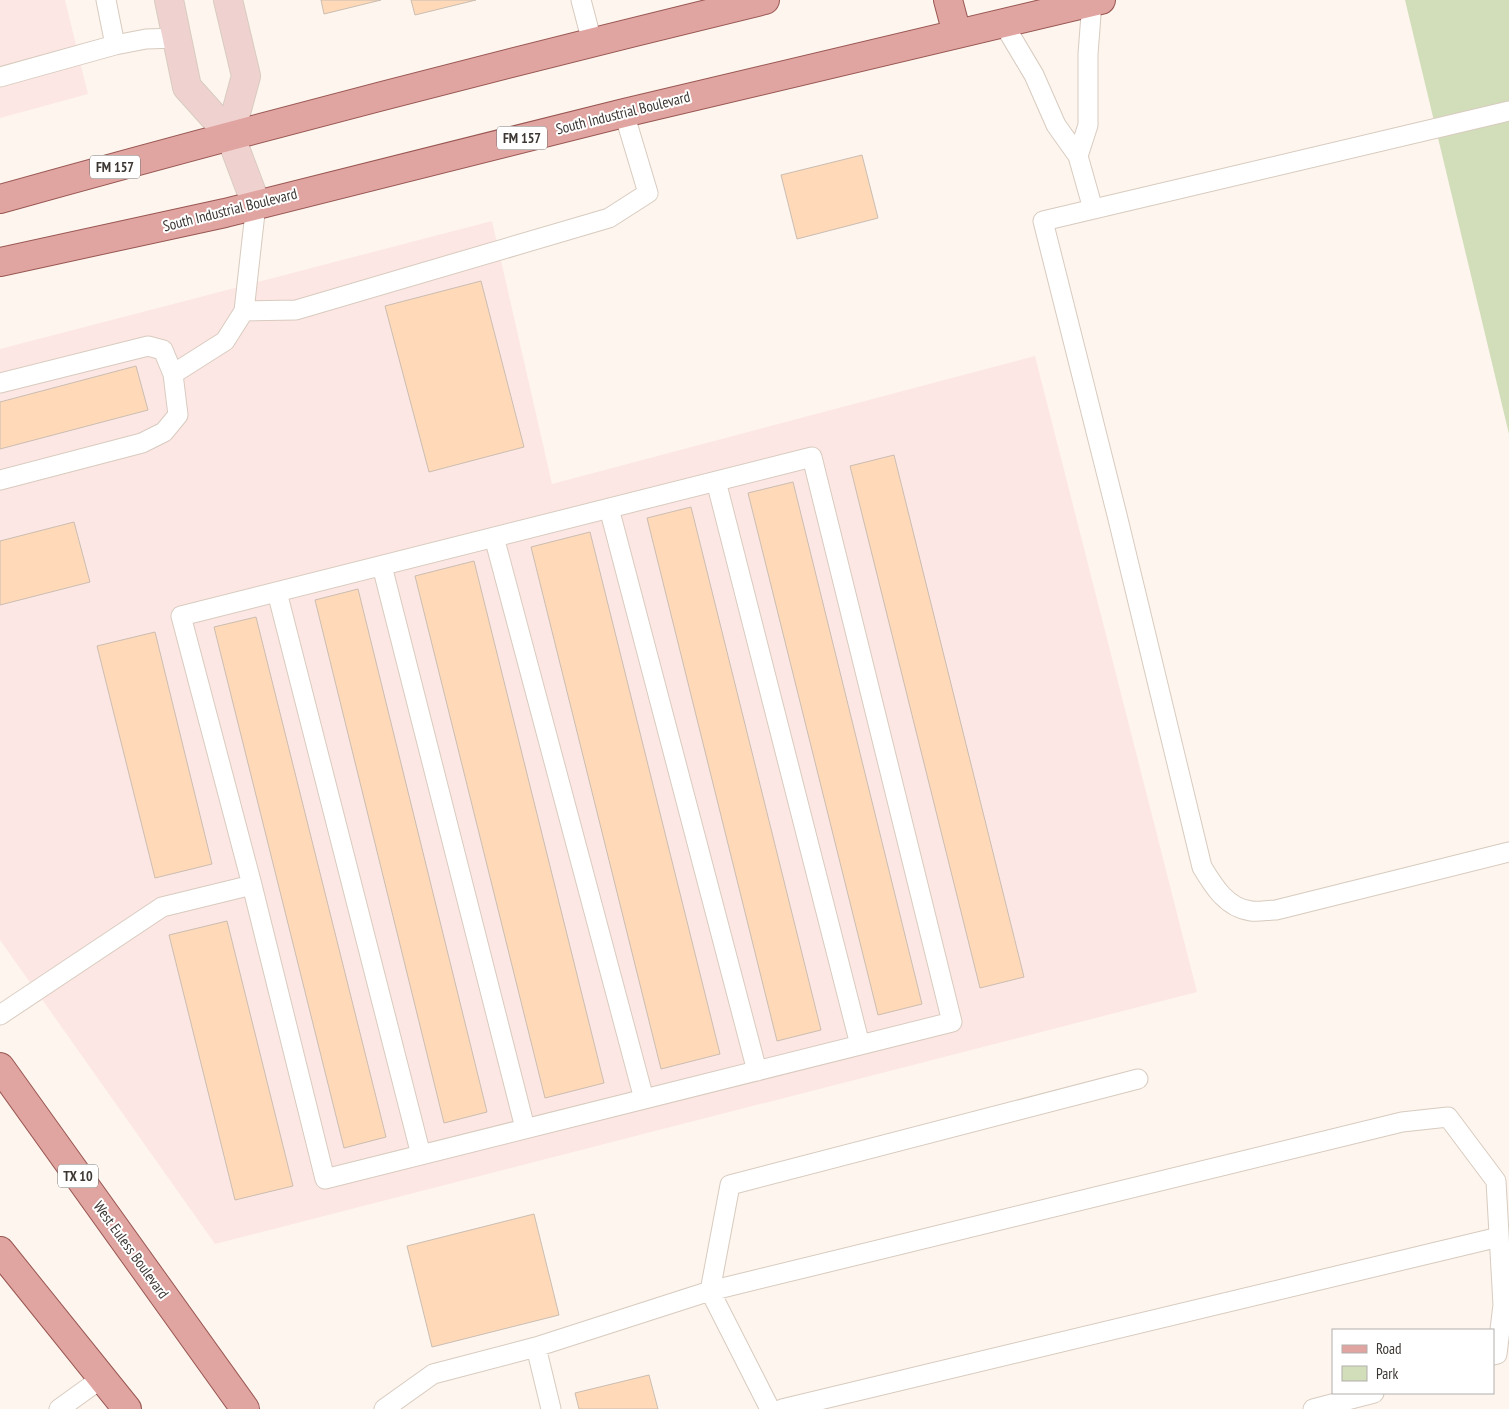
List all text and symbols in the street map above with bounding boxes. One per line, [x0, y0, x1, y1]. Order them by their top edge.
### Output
street label: South Industrial Boulevard [554, 87, 692, 138]
road number: FM 157 [497, 126, 547, 150]
road number: FM 157 [90, 156, 140, 178]
street label: South Industrial Boulevard [161, 184, 299, 235]
road number: TX 10 [58, 1164, 98, 1188]
street label: West Euless Boulevard [90, 1197, 173, 1302]
legend [1332, 1329, 1494, 1394]
text: Road [1376, 1339, 1402, 1358]
text: Park [1376, 1364, 1398, 1383]

